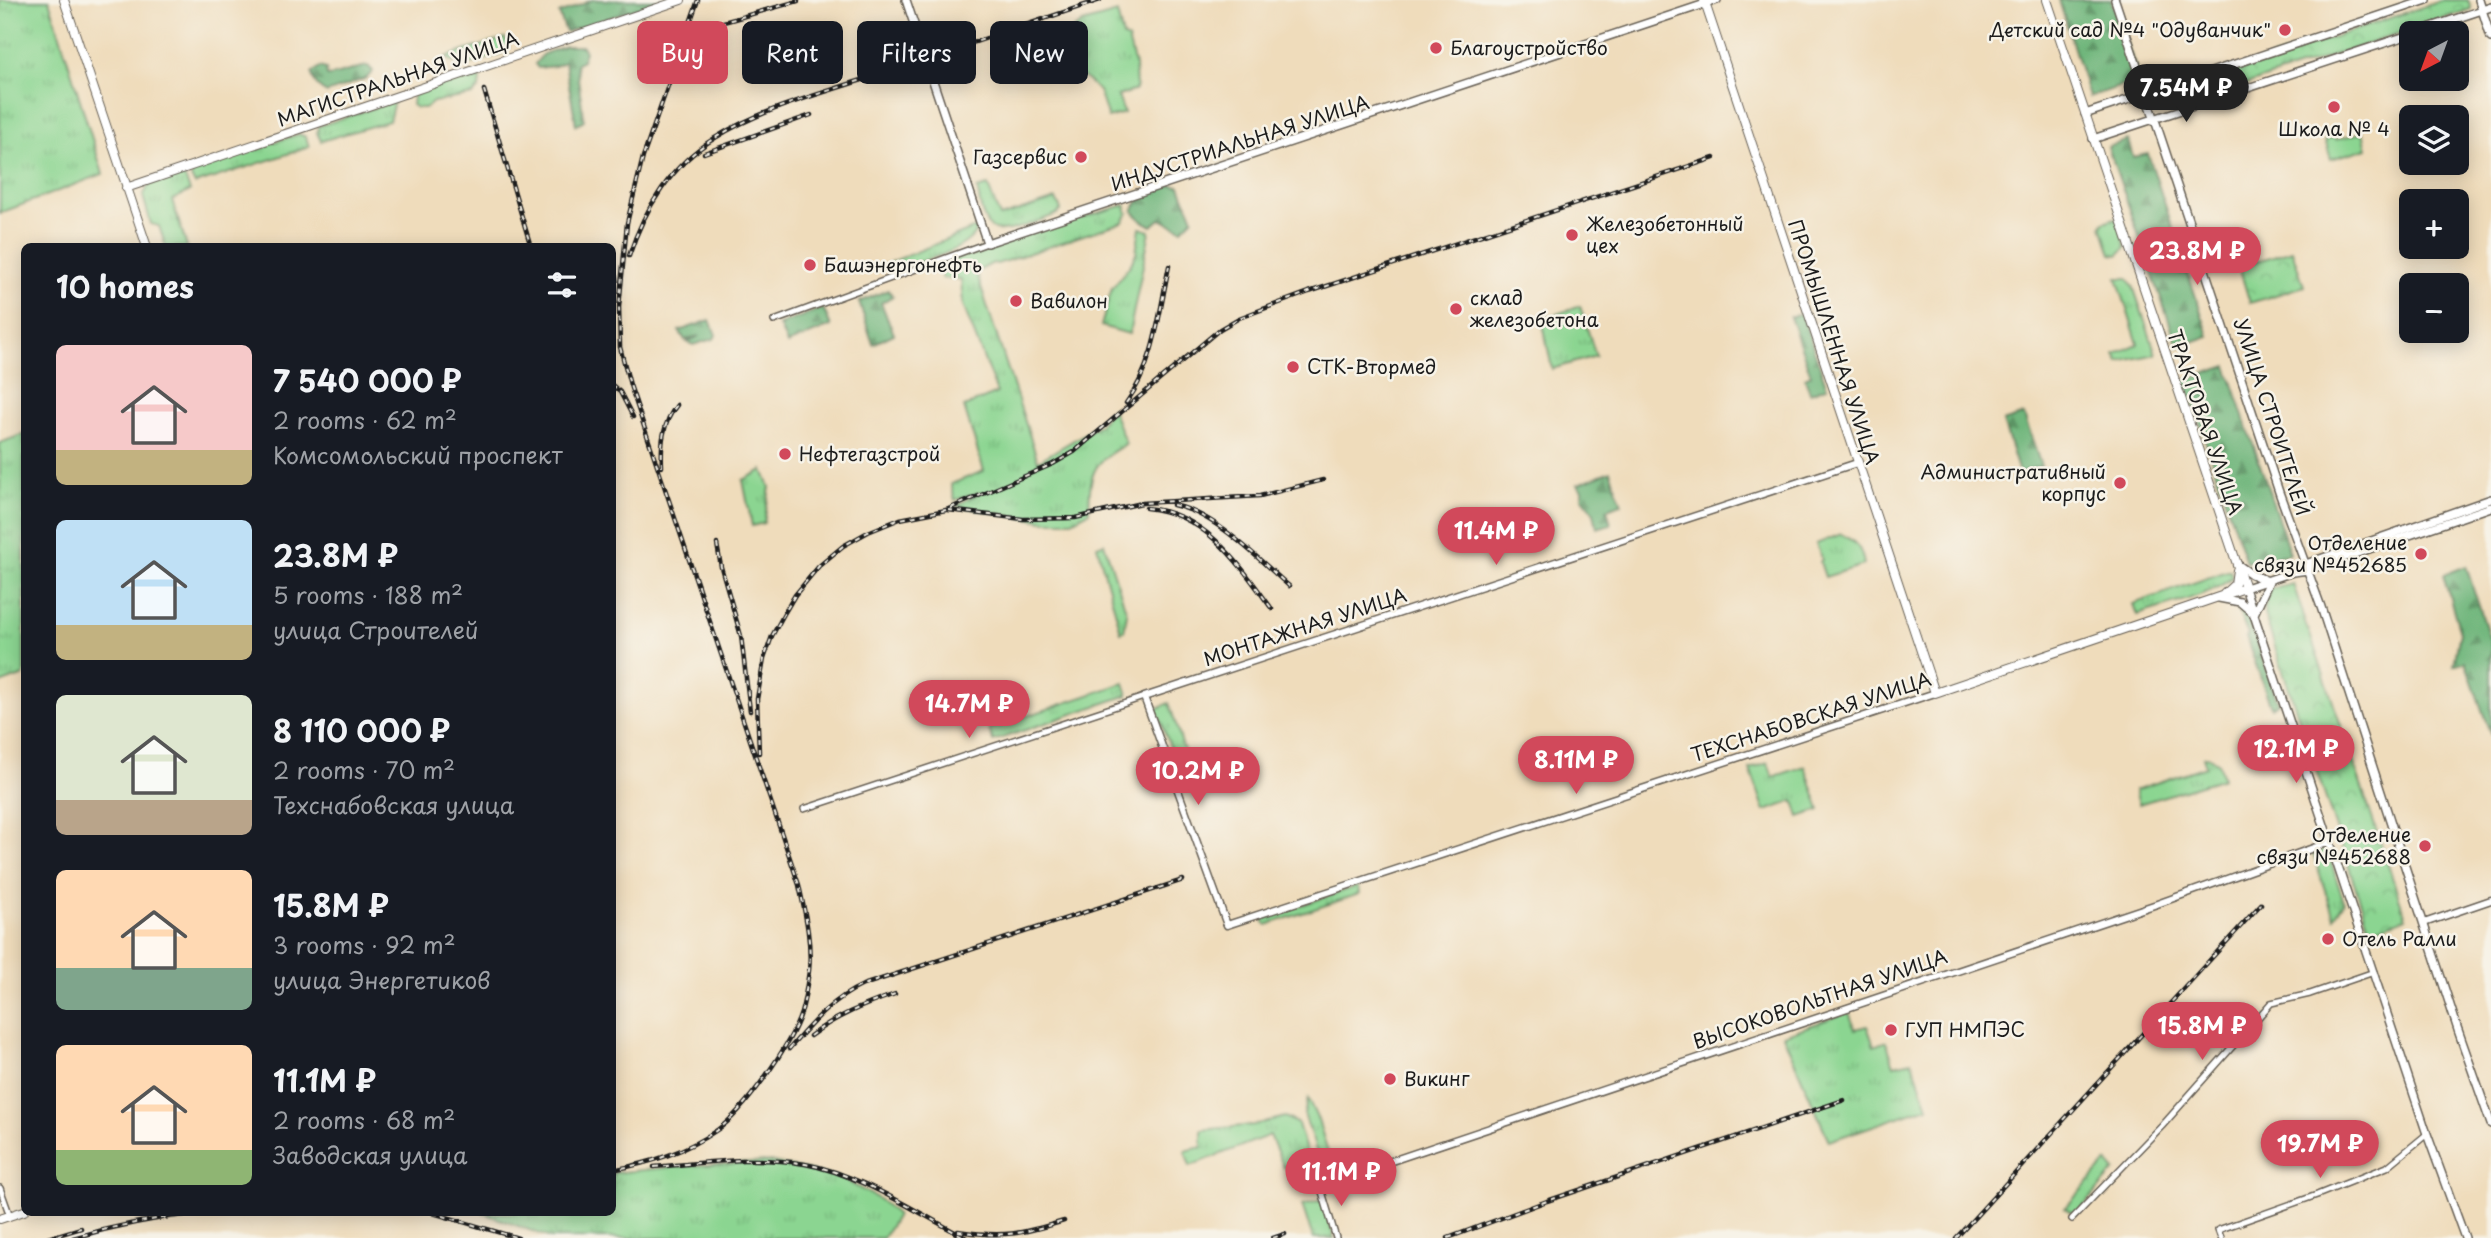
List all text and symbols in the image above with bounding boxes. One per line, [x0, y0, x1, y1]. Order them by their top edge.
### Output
place label: Детский сад №4 "Одуванчик" [1989, 15, 2271, 43]
chip: Buy [637, 21, 728, 84]
chip: Rent [742, 21, 843, 84]
chip: Filters [857, 21, 976, 84]
chip: New [990, 21, 1088, 84]
north arrow [2399, 21, 2469, 91]
map controls [2399, 21, 2469, 343]
marker: Детский сад №4 "Одуванчик" [2277, 22, 2293, 38]
street label: МАГИСТРАЛЬНАЯ УЛИЦА [273, 24, 522, 133]
place label: Благоустройство [1450, 33, 1608, 61]
marker: Благоустройство [1428, 40, 1444, 56]
pin: 7.54M ₽ [2121, 64, 2251, 124]
text: 7.54M ₽ [2140, 69, 2232, 104]
street label: ИНДУСТРИАЛЬНАЯ УЛИЦА [1107, 87, 1372, 197]
marker: Школа № 4 [2326, 99, 2342, 115]
button: layers [2399, 105, 2469, 175]
place label: Школа № 4 [2278, 114, 2390, 142]
place label: Газсервис [973, 142, 1067, 170]
marker: Газсервис [1073, 149, 1089, 165]
button: + [2399, 189, 2469, 259]
place label: Железобетонный цех [1586, 209, 1744, 259]
street label: ПРОМЫШЛЕННАЯ УЛИЦА [1782, 216, 1888, 468]
marker: Железобетонный цех [1564, 227, 1580, 243]
pin: 23.8M ₽ [2132, 228, 2262, 287]
text: 23.8M ₽ [2149, 232, 2245, 267]
place label: Башэнергонефть [824, 250, 982, 278]
marker: Башэнергонефть [802, 257, 818, 273]
text: 10 homes [56, 263, 194, 308]
icon: filters [543, 266, 581, 304]
button: − [2399, 273, 2469, 343]
place label: склад железобетона [1469, 283, 1599, 333]
place label: Вавилон [1030, 286, 1108, 314]
marker: Вавилон [1008, 293, 1024, 309]
marker: склад железобетона [1448, 301, 1464, 317]
street label: УЛИЦА СТРОИТЕЛЕЙ [2228, 314, 2318, 519]
street label: ТРАКТОВАЯ УЛИЦА [2161, 325, 2251, 518]
place label: СТК-Втормед [1307, 352, 1436, 380]
text: 7 540 000 ₽ [273, 357, 462, 402]
marker: СТК-Втормед [1285, 359, 1301, 375]
icon: home [112, 373, 196, 457]
text: 2 rooms · 62 m² [273, 402, 457, 437]
text: Комсомольский проспект [273, 437, 563, 472]
place label: Нефтегазстрой [799, 439, 940, 467]
marker: Нефтегазстрой [777, 446, 793, 462]
place label: Административный корпус [1920, 457, 2106, 507]
marker: Административный корпус [2112, 475, 2128, 491]
pin: 11.4M ₽ [1431, 508, 1561, 567]
text: 11.4M ₽ [1454, 512, 1538, 547]
place label: Отделение связи №452685 [2254, 528, 2407, 578]
text: 23.8M ₽ [273, 532, 398, 577]
marker: Отделение связи №452685 [2413, 546, 2429, 562]
icon: home [112, 548, 196, 632]
text: 5 rooms · 188 m² [273, 577, 463, 612]
street label: МОНТАЖНАЯ УЛИЦА [1199, 580, 1410, 672]
text: улица Строителей [273, 612, 479, 647]
street label: ТЕХСНАБОВСКАЯ УЛИЦА [1687, 664, 1935, 768]
pin: 14.7M ₽ [904, 680, 1034, 740]
text: 14.7M ₽ [925, 685, 1013, 720]
text: 8 110 000 ₽ [273, 707, 450, 752]
icon: home [112, 723, 196, 807]
pin: 12.1M ₽ [2231, 726, 2361, 785]
text: 12.1M ₽ [2253, 730, 2339, 765]
pin: 8.11M ₽ [1511, 736, 1641, 796]
text: 8.11M ₽ [1534, 741, 1618, 776]
pin: 10.2M ₽ [1133, 748, 1263, 807]
text: 2 rooms · 70 m² [273, 752, 455, 787]
text: 10.2M ₽ [1152, 752, 1244, 787]
text: Техснабовская улица [273, 787, 514, 822]
place label: Отделение связи №452688 [2256, 820, 2411, 870]
marker: Отделение связи №452688 [2417, 838, 2433, 854]
text: 15.8M ₽ [273, 882, 389, 927]
icon: home [112, 898, 196, 982]
place label: Отель Ралли [2342, 924, 2457, 952]
text: 3 rooms · 92 m² [273, 927, 456, 962]
marker: Отель Ралли [2320, 931, 2336, 947]
street label: ВЫСОКОВОЛЬТНАЯ УЛИЦА [1689, 941, 1951, 1055]
text: улица Энергетиков [273, 962, 490, 997]
pin: 15.8M ₽ [2137, 1002, 2267, 1062]
text: 15.8M ₽ [2158, 1007, 2246, 1042]
place label: ГУП НМПЭС [1905, 1015, 2025, 1043]
marker: ГУП НМПЭС [1883, 1022, 1899, 1038]
text: 11.1M ₽ [273, 1057, 376, 1102]
place label: Викинг [1404, 1064, 1470, 1092]
marker: Викинг [1382, 1071, 1398, 1087]
icon: home [112, 1073, 196, 1157]
text: 2 rooms · 68 m² [273, 1102, 455, 1137]
pin: 19.7M ₽ [2255, 1120, 2385, 1180]
text: 19.7M ₽ [2277, 1125, 2363, 1160]
text: Заводская улица [273, 1137, 468, 1172]
pin: 11.1M ₽ [1276, 1148, 1406, 1208]
text: 11.1M ₽ [1301, 1153, 1381, 1188]

